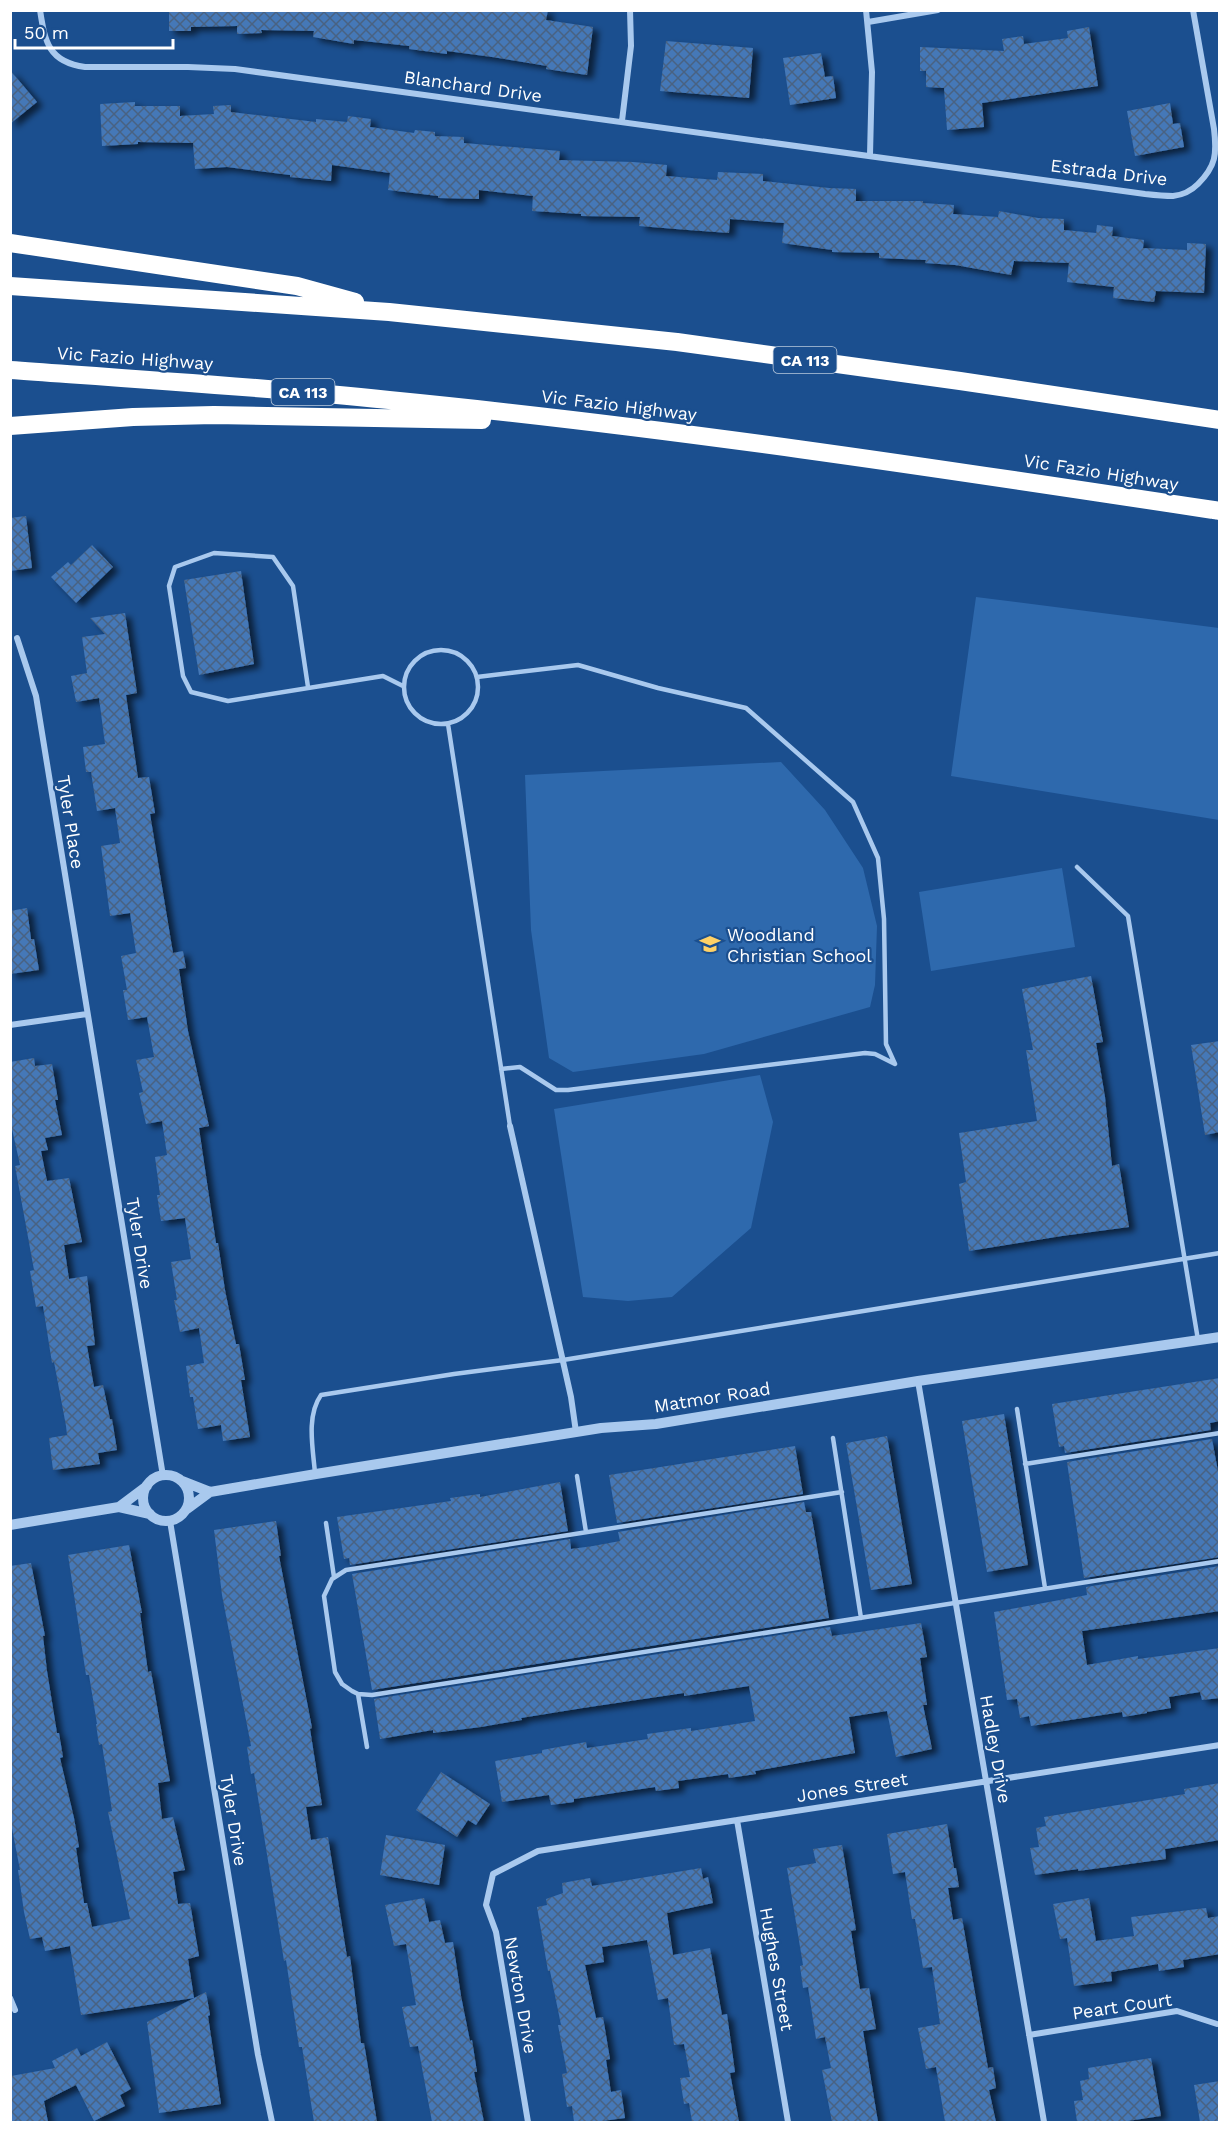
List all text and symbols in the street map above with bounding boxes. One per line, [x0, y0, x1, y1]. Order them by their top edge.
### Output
scale bar [15, 12, 172, 50]
text: 50 m [24, 22, 69, 43]
street label: Blanchard Drive [403, 66, 543, 106]
street label: Estrada Drive [1049, 154, 1169, 190]
street label: Vic Fazio Highway [56, 342, 215, 374]
road number: CA 113 [774, 347, 836, 373]
road number: CA 113 [272, 379, 334, 405]
street label: Vic Fazio Highway [540, 385, 699, 425]
street label: Vic Fazio Highway [1022, 449, 1181, 495]
street label: Tyler Place [53, 774, 89, 870]
place label: Woodland Christian School [727, 924, 872, 966]
school or university icon: Woodland Christian School [698, 932, 722, 956]
street label: Tyler Drive [122, 1196, 158, 1290]
street label: Matmor Road [652, 1377, 772, 1417]
street label: Hadley Drive [976, 1693, 1016, 1805]
street label: Jones Street [795, 1768, 909, 1806]
street label: Tyler Drive [216, 1773, 252, 1867]
street label: Hughes Street [756, 1906, 798, 2033]
street label: Newton Drive [500, 1935, 542, 2055]
street label: Peart Court [1071, 1989, 1174, 2023]

